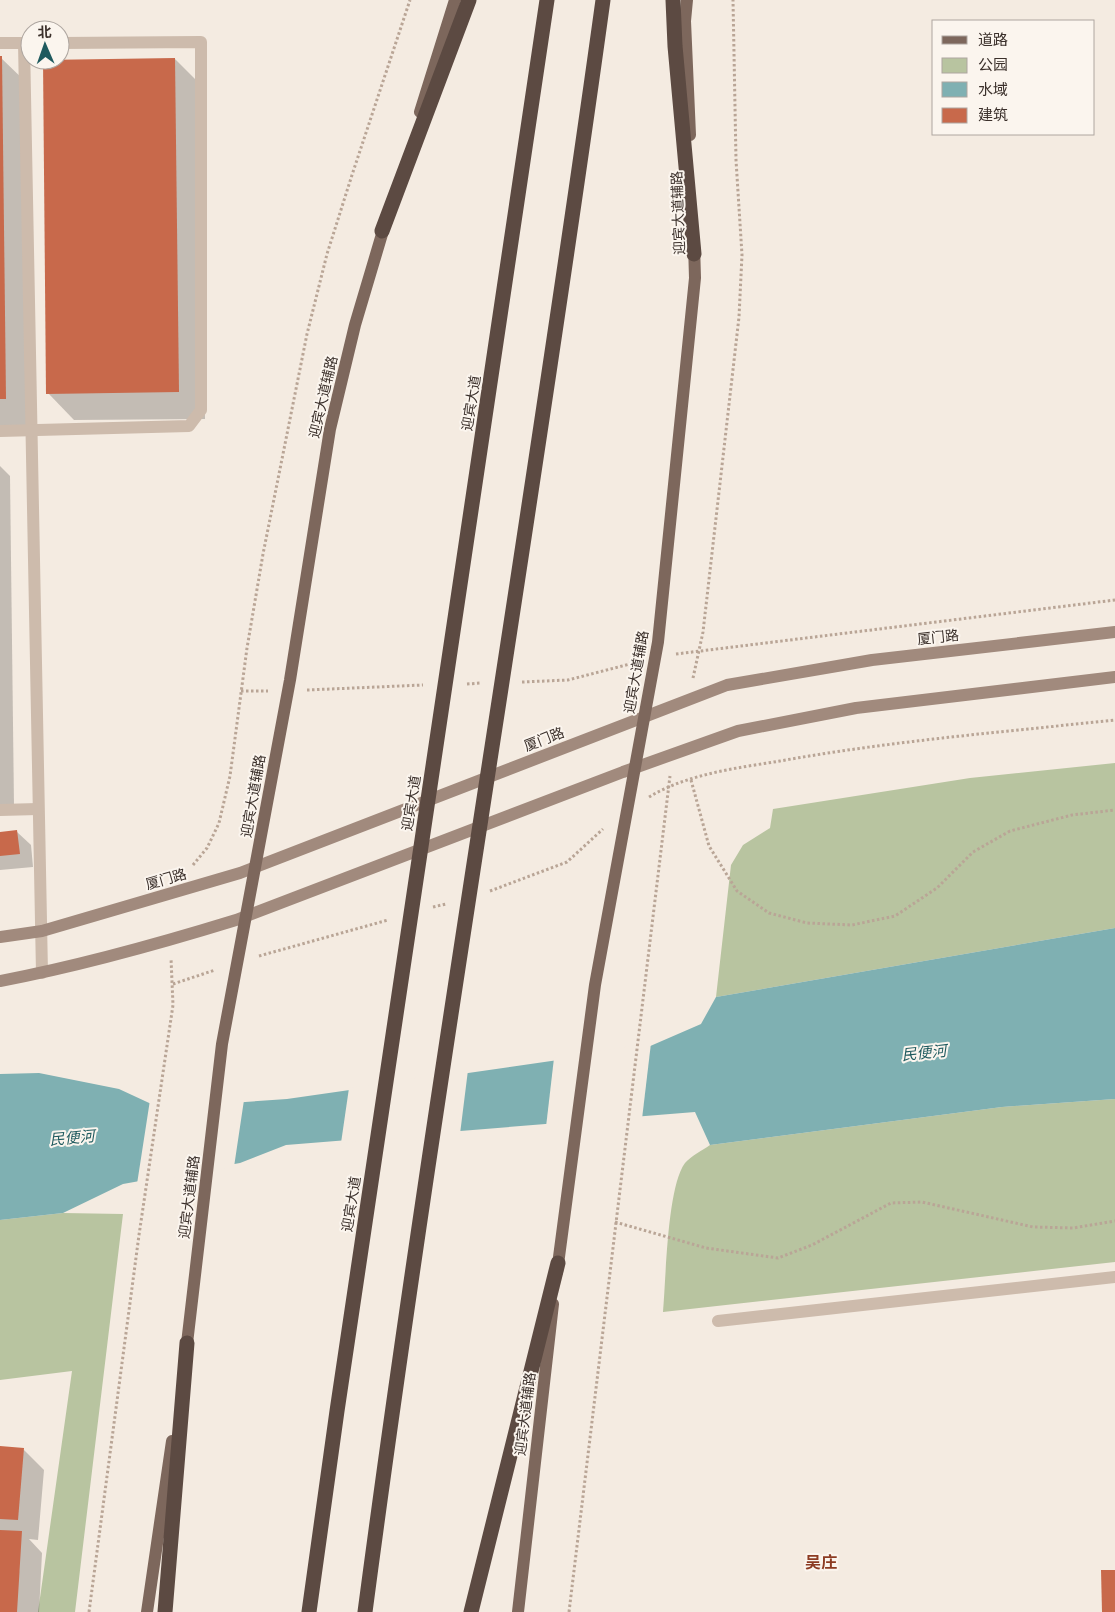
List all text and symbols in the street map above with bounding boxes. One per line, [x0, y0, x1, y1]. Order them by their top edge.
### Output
north arrow [20, 20, 70, 70]
legend [932, 20, 1095, 135]
text: 北 [37, 23, 52, 43]
text: 道路 [978, 30, 1008, 51]
text: 公园 [978, 55, 1008, 76]
text: 水域 [978, 80, 1008, 101]
text: 建筑 [978, 105, 1008, 126]
street label: 迎宾大道辅路 [668, 171, 690, 255]
street label: 迎宾大道辅路 [305, 354, 343, 440]
street label: 迎宾大道 [458, 374, 486, 432]
street label: 厦门路 [916, 626, 960, 650]
street label: 迎宾大道辅路 [620, 629, 654, 715]
street label: 厦门路 [521, 723, 568, 757]
street label: 迎宾大道辅路 [237, 753, 271, 839]
street label: 迎宾大道 [398, 774, 426, 832]
street label: 厦门路 [143, 865, 189, 895]
water label: 民便河 [901, 1040, 951, 1066]
water label: 民便河 [49, 1126, 98, 1151]
street label: 迎宾大道辅路 [175, 1154, 205, 1240]
street label: 迎宾大道 [338, 1175, 366, 1233]
street label: 迎宾大道辅路 [511, 1371, 541, 1457]
district label: 吴庄 [805, 1552, 837, 1574]

